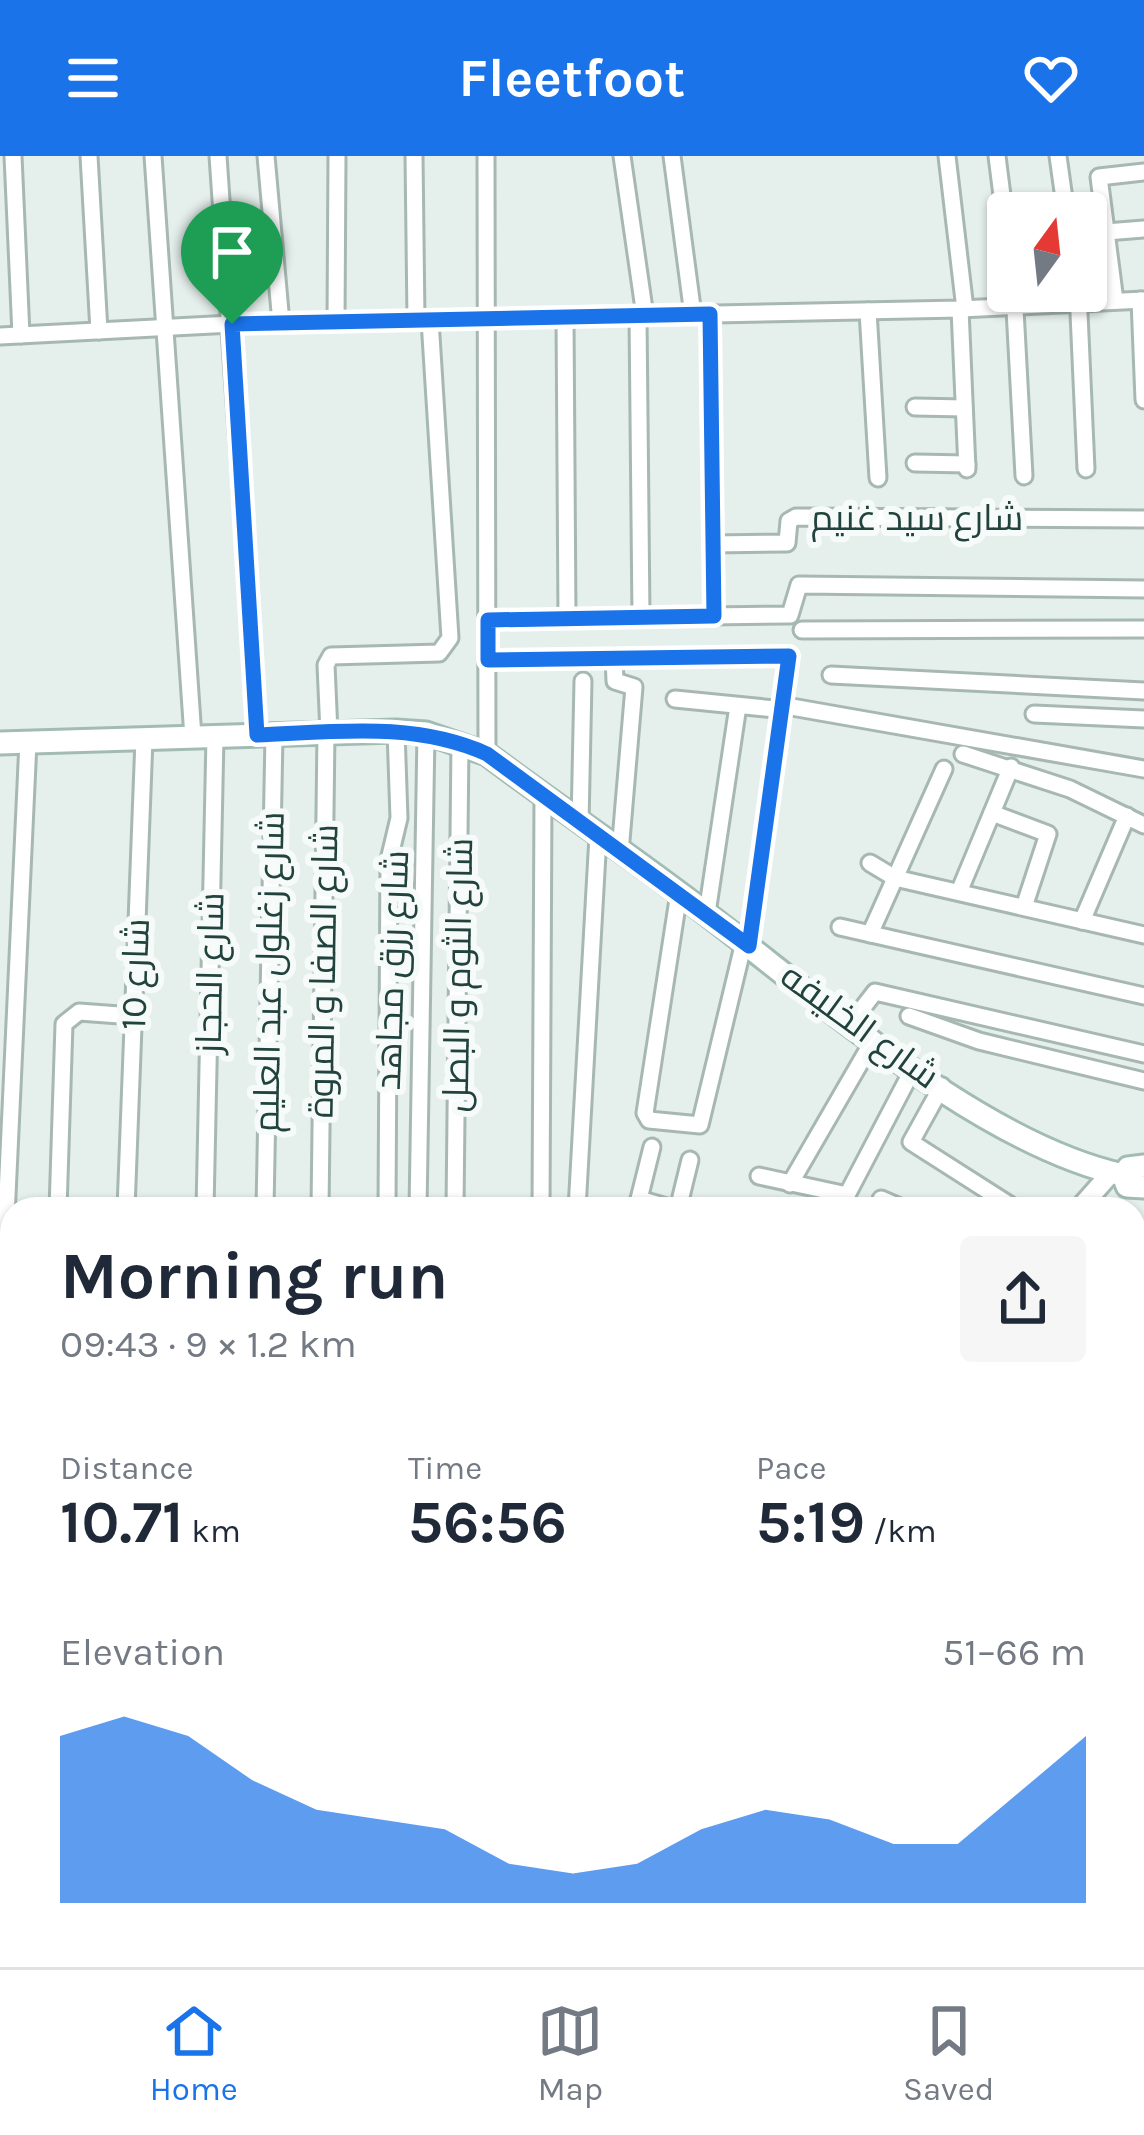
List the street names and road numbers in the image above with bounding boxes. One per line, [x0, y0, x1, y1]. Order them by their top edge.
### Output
street label: شارع سيد غنيم [811, 497, 1023, 542]
street label: شارع زغلول عبد العليم [245, 811, 296, 1133]
street label: شارع الصفا و المروة [299, 824, 350, 1119]
street label: شارع الثوم و البصل [435, 837, 484, 1113]
street label: شارع رزق مجاهد [367, 849, 420, 1091]
street label: شارع الحجاز [188, 892, 235, 1056]
street label: شارع 10 [112, 918, 161, 1031]
street label: شارع الخليفه [771, 955, 947, 1100]

